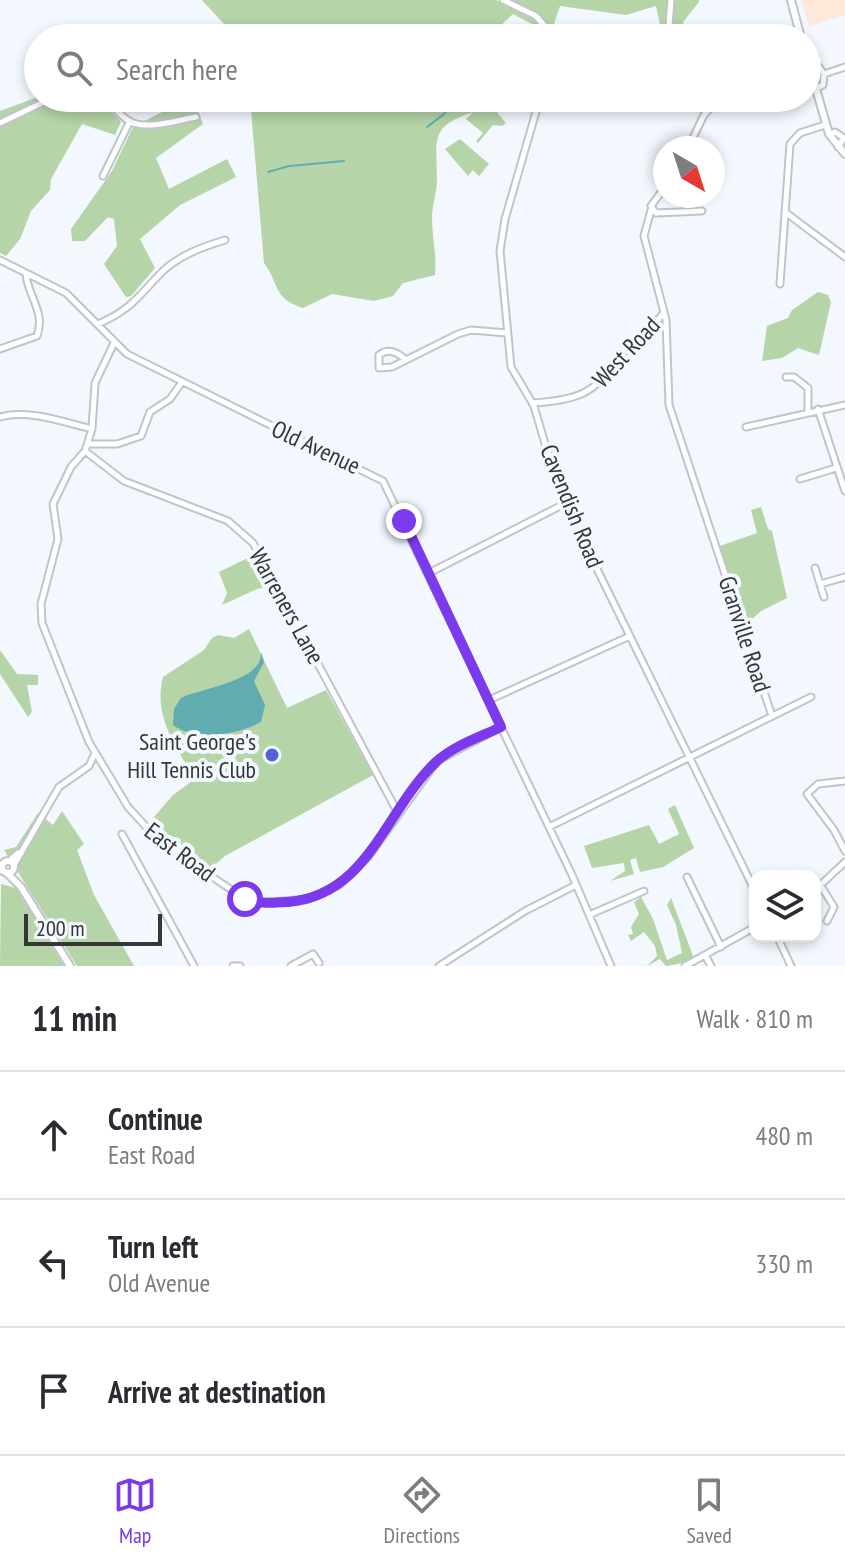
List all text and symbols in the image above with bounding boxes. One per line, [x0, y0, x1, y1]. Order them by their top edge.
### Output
search box [24, 24, 821, 112]
icon: search [52, 46, 96, 90]
text: Search here [116, 49, 238, 88]
north arrow [653, 136, 725, 208]
street label: West Road [585, 310, 667, 394]
street label: Old Avenue [267, 413, 365, 481]
street label: Cavendish Road [533, 440, 611, 572]
route end [386, 503, 422, 539]
street label: Warreners Lane [242, 543, 332, 669]
street label: Granville Road [712, 572, 778, 696]
place label: Saint George's Hill Tennis Club [127, 726, 256, 785]
marker: Saint George's Hill Tennis Club [263, 746, 281, 764]
street label: East Road [138, 815, 222, 889]
map controls [749, 870, 821, 942]
button: layers [749, 870, 821, 942]
route start [227, 881, 263, 917]
scale bar [24, 910, 162, 946]
text: 200 m [36, 914, 85, 942]
text: 11 min [32, 996, 117, 1040]
text: Walk · 810 m [696, 1002, 813, 1035]
text: Continue [108, 1099, 203, 1138]
icon: ahead [32, 1113, 76, 1157]
text: 480 m [755, 1119, 813, 1152]
text: East Road [108, 1138, 195, 1171]
text: Turn left [108, 1227, 198, 1266]
icon: left [32, 1241, 76, 1285]
text: 330 m [755, 1247, 813, 1280]
text: Old Avenue [108, 1266, 210, 1299]
icon: arrive [32, 1369, 76, 1413]
text: Arrive at destination [108, 1372, 326, 1411]
tab: Map [113, 1473, 157, 1549]
tab: Directions [384, 1473, 460, 1549]
tab: Saved [686, 1473, 732, 1549]

